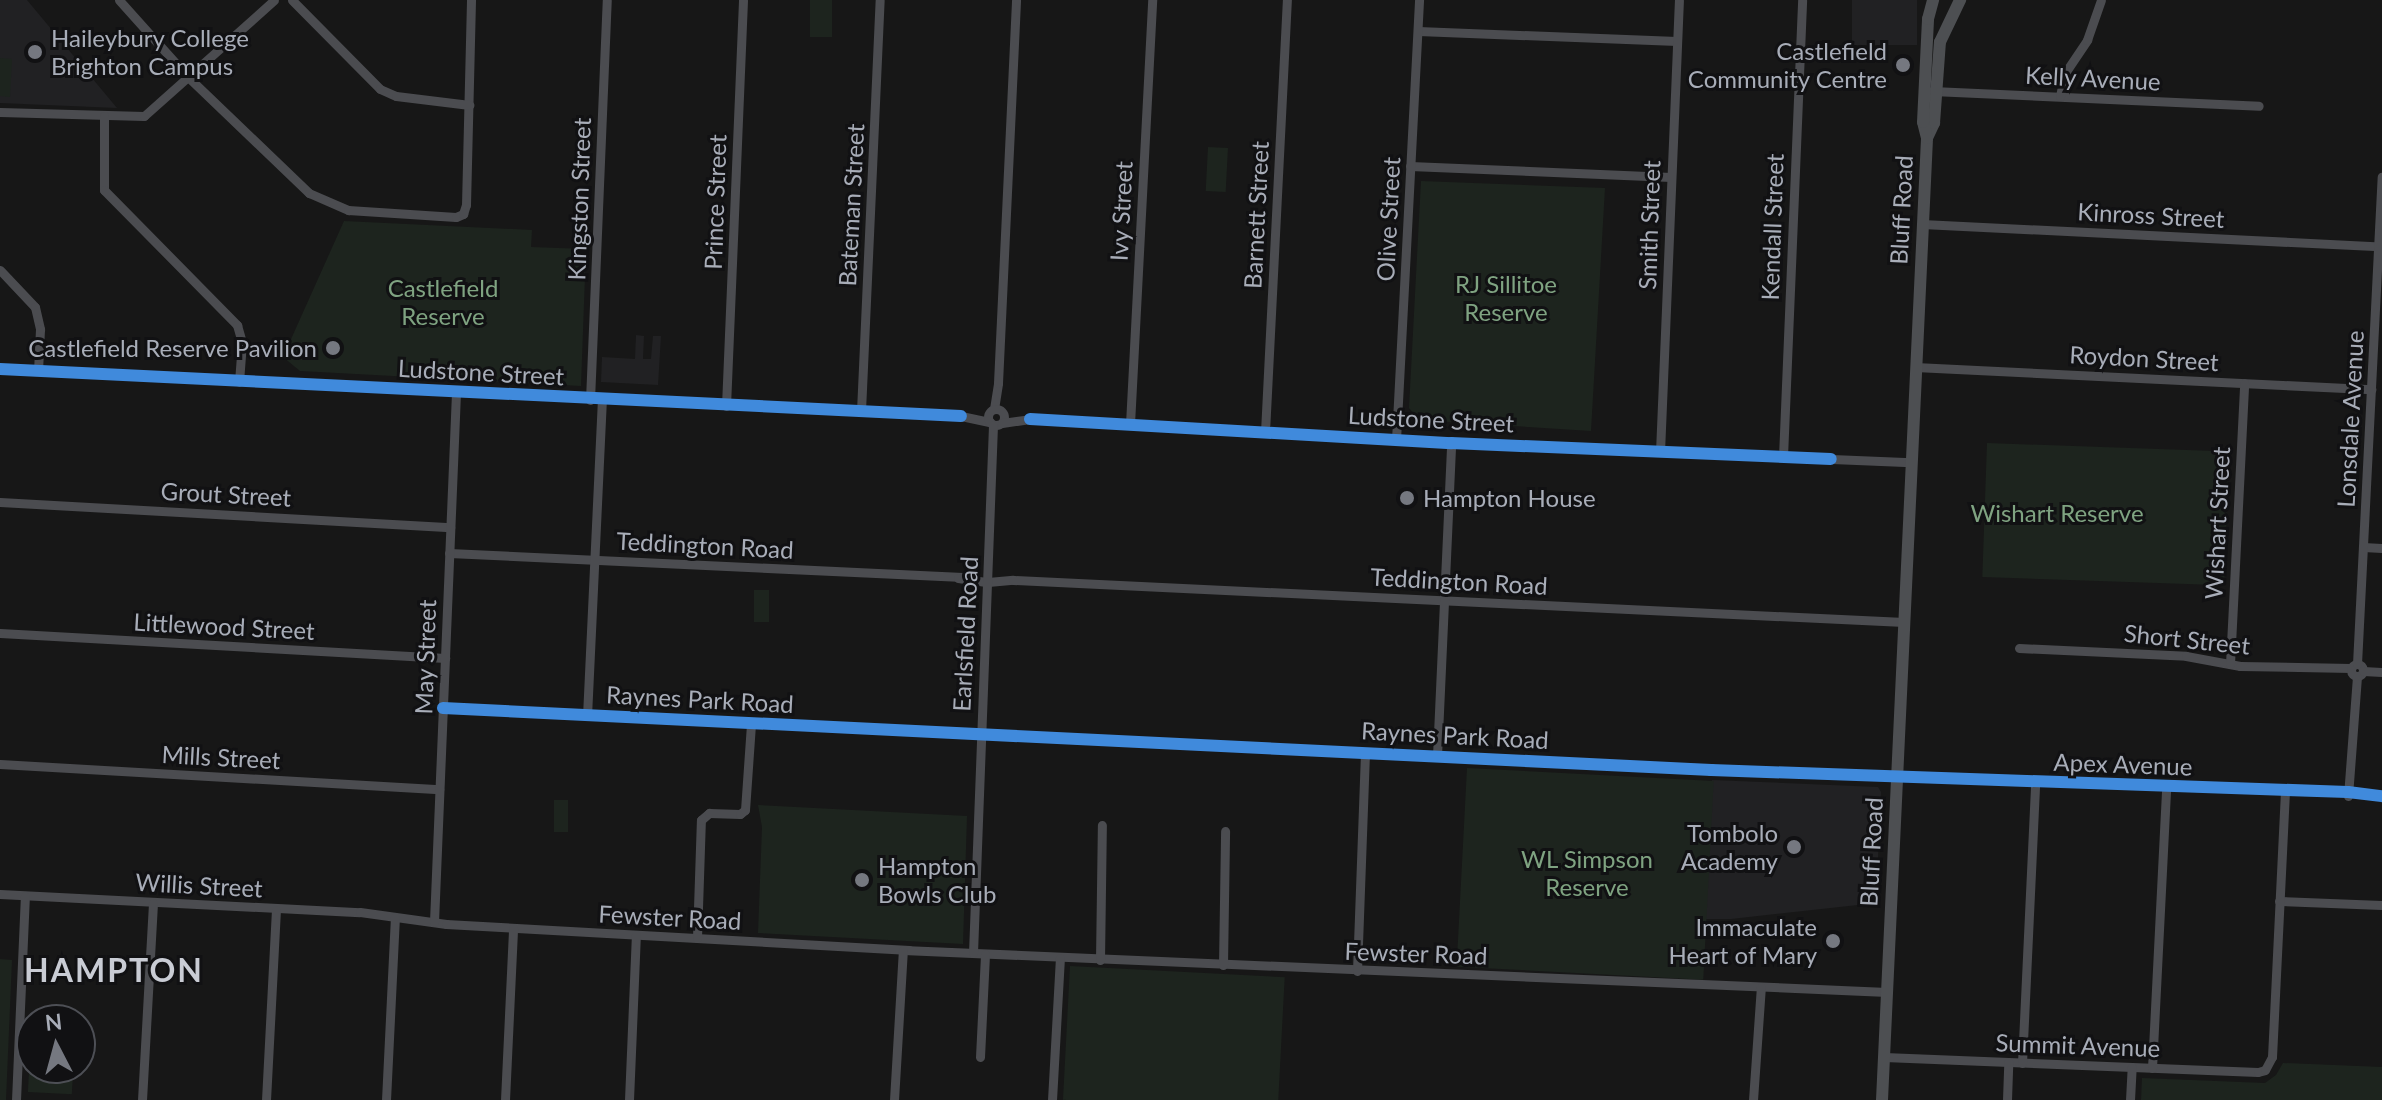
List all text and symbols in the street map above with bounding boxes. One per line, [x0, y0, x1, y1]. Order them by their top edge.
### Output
place label: Haileybury College Brighton Campus [51, 24, 249, 80]
place label: Castlefield Community Centre [1687, 37, 1887, 93]
marker: Haileybury College Brighton Campus [26, 43, 44, 61]
marker: Castlefield Community Centre [1894, 56, 1912, 74]
street label: Kelly Avenue [2024, 60, 2162, 96]
street label: Kingston Street [562, 117, 596, 281]
street label: Bateman Street [832, 123, 870, 287]
street label: Prince Street [698, 134, 732, 270]
street label: Barnett Street [1238, 140, 1274, 290]
street label: Kendall Street [1755, 153, 1789, 301]
street label: Bluff Road [1884, 154, 1918, 266]
street label: Olive Street [1370, 156, 1406, 282]
street label: Ivy Street [1104, 160, 1138, 262]
street label: Smith Street [1632, 160, 1666, 290]
street label: Kinross Street [2077, 197, 2225, 233]
park label: RJ Sillitoe Reserve [1455, 270, 1557, 326]
park label: Castlefield Reserve [388, 274, 498, 330]
street label: Lonsdale Avenue [2331, 329, 2369, 509]
place label: Castlefield Reserve Pavilion [28, 334, 317, 362]
marker: Castlefield Reserve Pavilion [324, 339, 342, 357]
street label: Roydon Street [2069, 340, 2219, 376]
street label: Ludstone Street [397, 353, 565, 391]
street label: Ludstone Street [1347, 400, 1515, 438]
street label: Wishart Street [2199, 446, 2235, 600]
street label: Grout Street [160, 476, 292, 512]
place label: Hampton House [1423, 484, 1596, 512]
marker: Hampton House [1398, 489, 1416, 507]
park label: Wishart Reserve [1970, 499, 2144, 527]
street label: Teddington Road [616, 526, 794, 564]
street label: Earlsfield Road [947, 556, 983, 712]
street label: Teddington Road [1370, 562, 1548, 600]
street label: May Street [409, 599, 441, 715]
street label: Littlewood Street [133, 607, 315, 645]
street label: Short Street [2123, 618, 2251, 660]
street label: Raynes Park Road [606, 680, 794, 718]
street label: Raynes Park Road [1361, 716, 1549, 754]
street label: Mills Street [161, 740, 281, 774]
street label: Apex Avenue [2053, 747, 2193, 781]
street label: Bluff Road [1854, 796, 1888, 908]
place label: Tombolo Academy [1681, 819, 1778, 875]
marker: Tombolo Academy [1785, 838, 1803, 856]
park label: WL Simpson Reserve [1521, 845, 1653, 901]
place label: Hampton Bowls Club [878, 852, 996, 908]
street label: Willis Street [135, 867, 263, 903]
marker: Hampton Bowls Club [853, 871, 871, 889]
street label: Fewster Road [598, 899, 742, 935]
place label: Immaculate Heart of Mary [1668, 913, 1817, 969]
marker: Immaculate Heart of Mary [1824, 932, 1842, 950]
street label: Fewster Road [1344, 936, 1488, 970]
district label: HAMPTON [24, 951, 204, 989]
north arrow [16, 1004, 96, 1084]
text: N [44, 1007, 63, 1036]
street label: Summit Avenue [1995, 1028, 2161, 1062]

